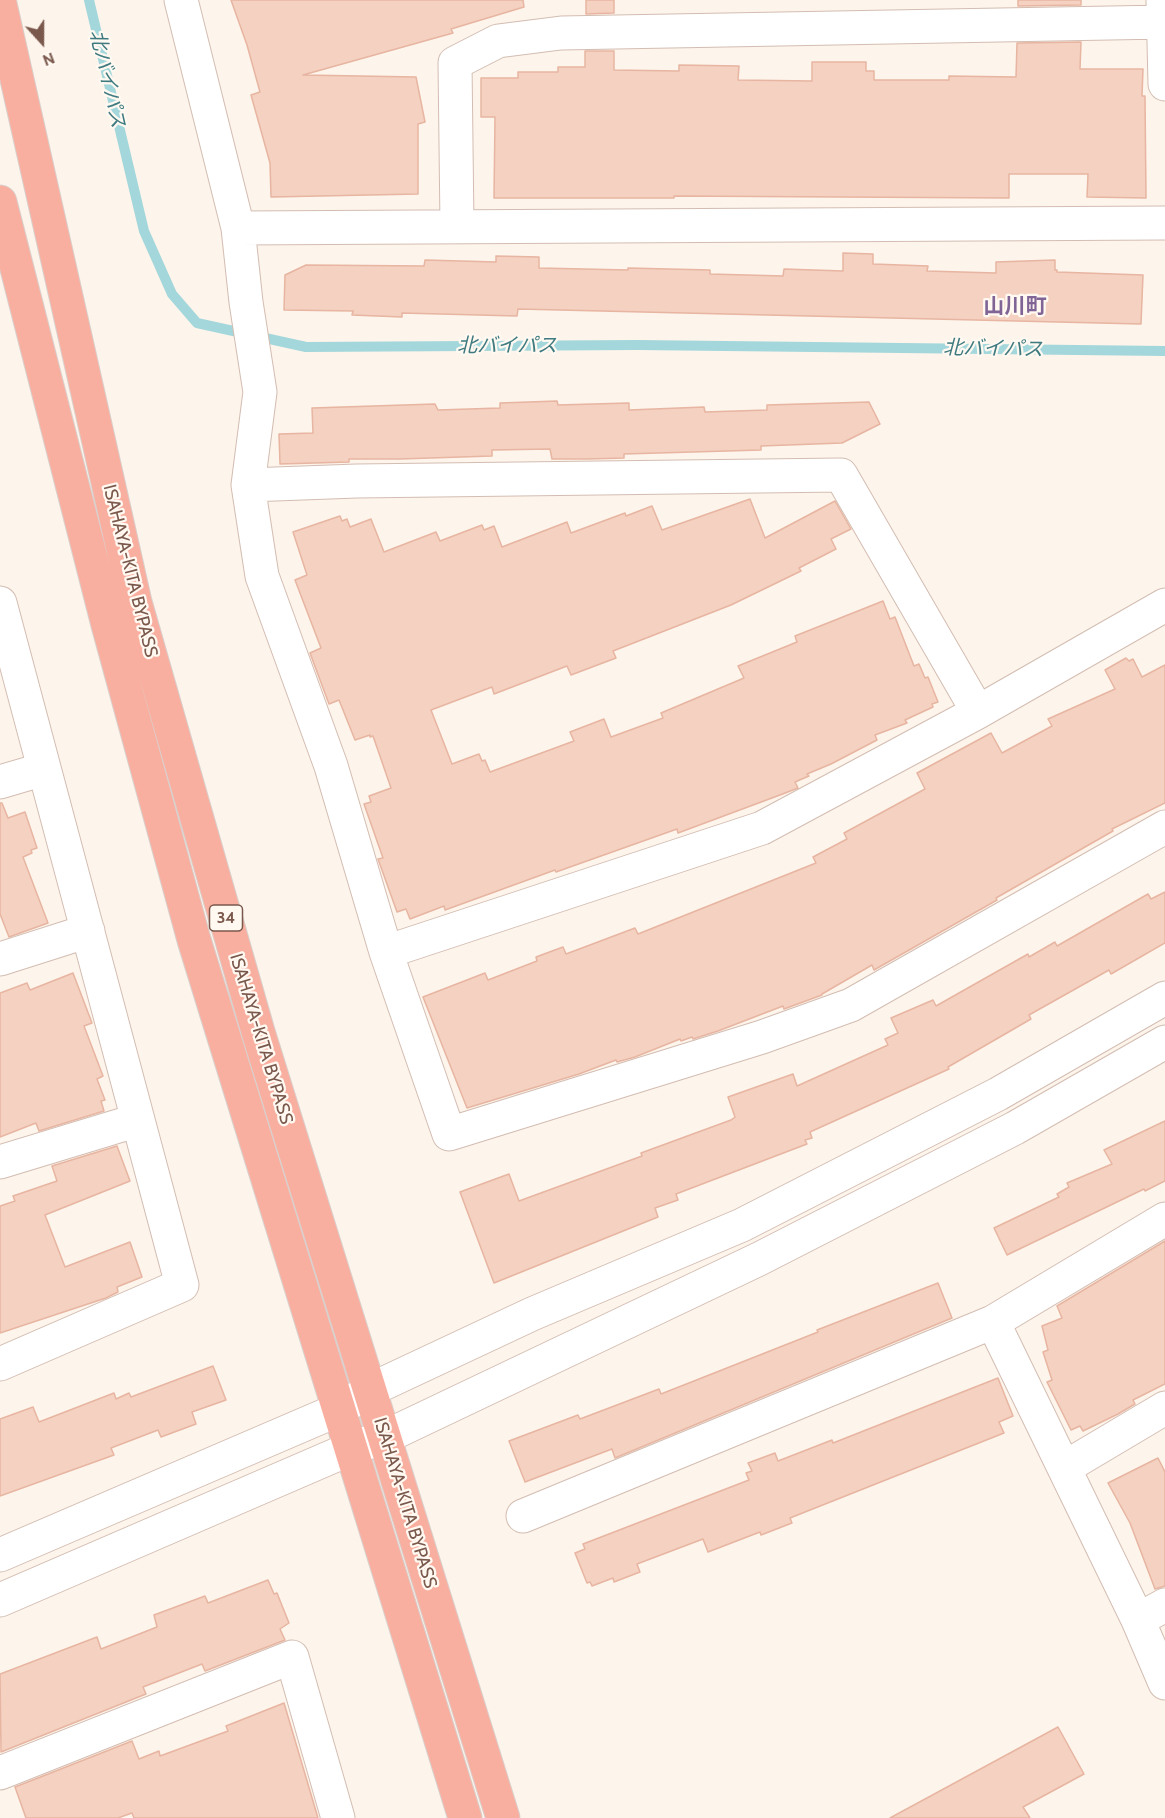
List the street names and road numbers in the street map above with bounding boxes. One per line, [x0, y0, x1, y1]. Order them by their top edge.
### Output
street label: ISAHAYA-KITA BYPASS [98, 482, 162, 660]
road number: 34 [210, 905, 242, 931]
street label: ISAHAYA-KITA BYPASS [225, 951, 297, 1127]
street label: ISAHAYA-KITA BYPASS [369, 1415, 441, 1591]

